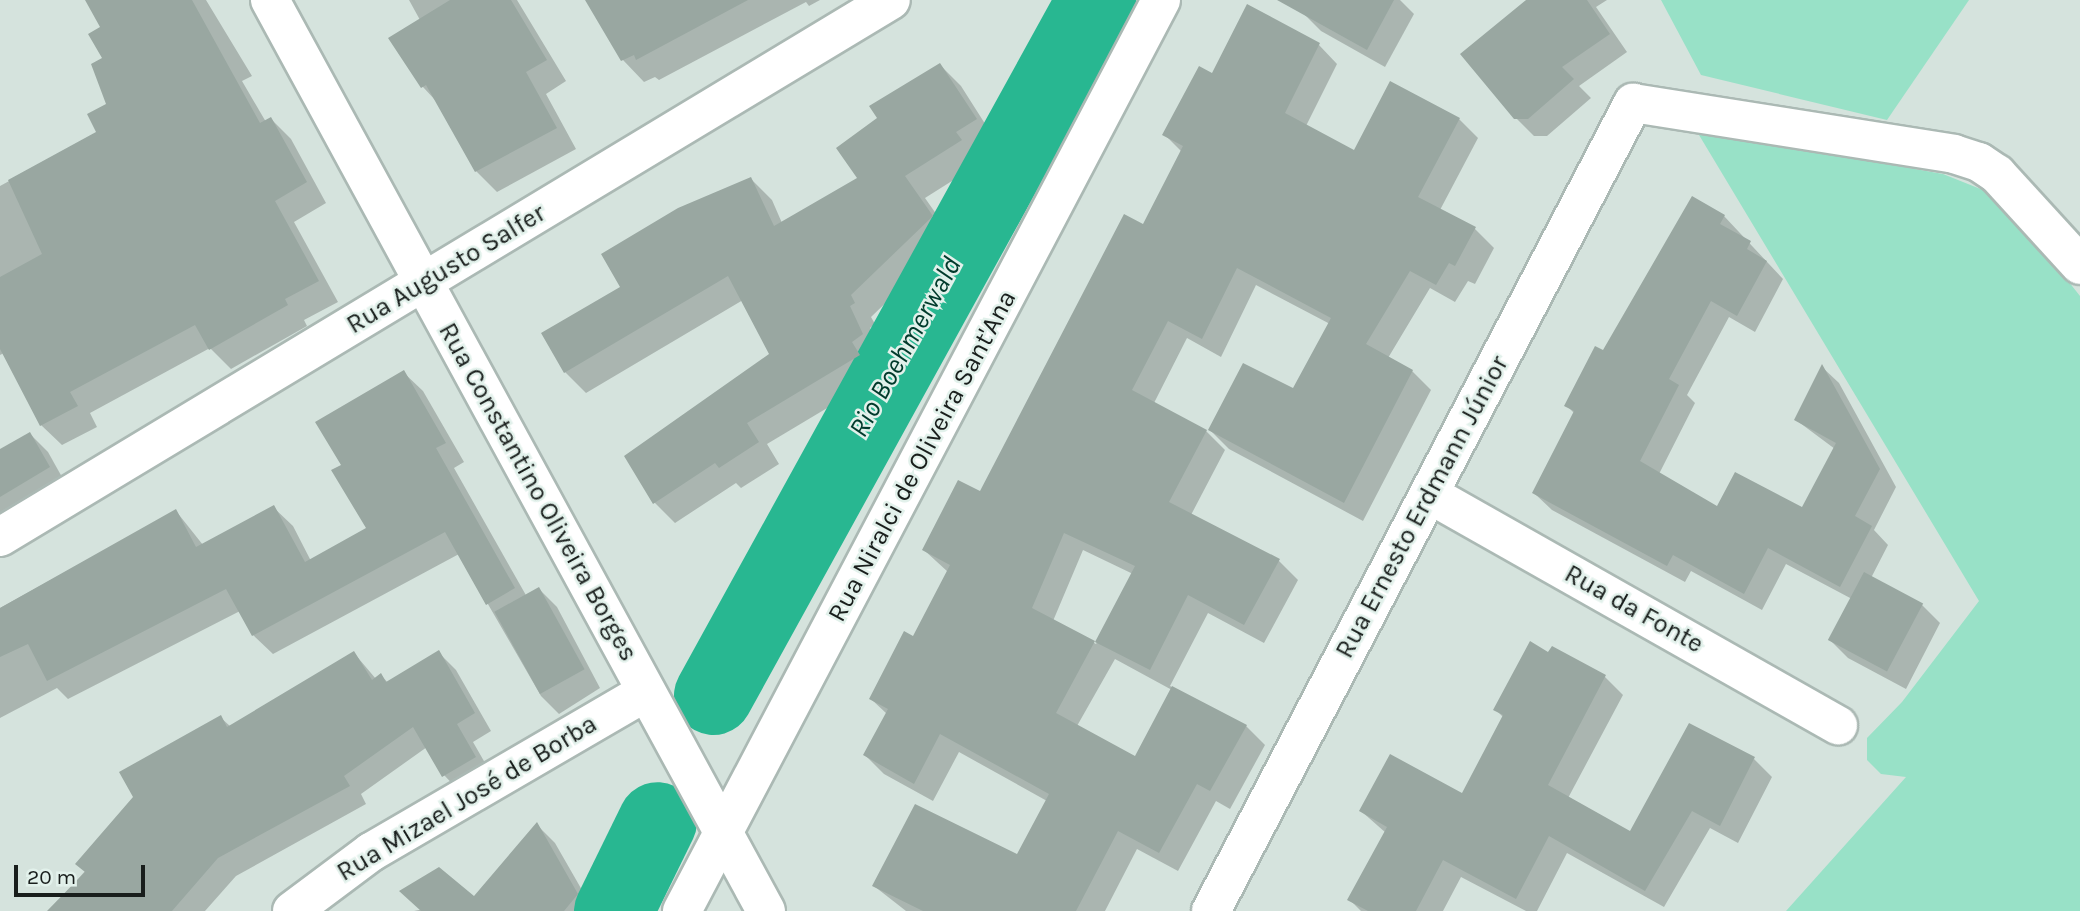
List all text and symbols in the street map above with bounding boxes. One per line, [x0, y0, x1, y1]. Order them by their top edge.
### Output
street label: Rua Augusto Salfer [341, 197, 551, 341]
water label: Rio Boehmerwald [842, 251, 968, 443]
street label: Rua Niralci de Oliveira Sant'Ana [821, 285, 1023, 627]
street label: Rua Constantino Oliveira Borges [432, 317, 644, 667]
street label: Rua Ernesto Erdmann Júnior [1329, 350, 1515, 664]
street label: Rua da Fonte [1559, 558, 1709, 660]
street label: Rua Mizael José de Borba [331, 708, 603, 888]
scale bar [18, 852, 149, 896]
text: 20 m [27, 865, 76, 889]

